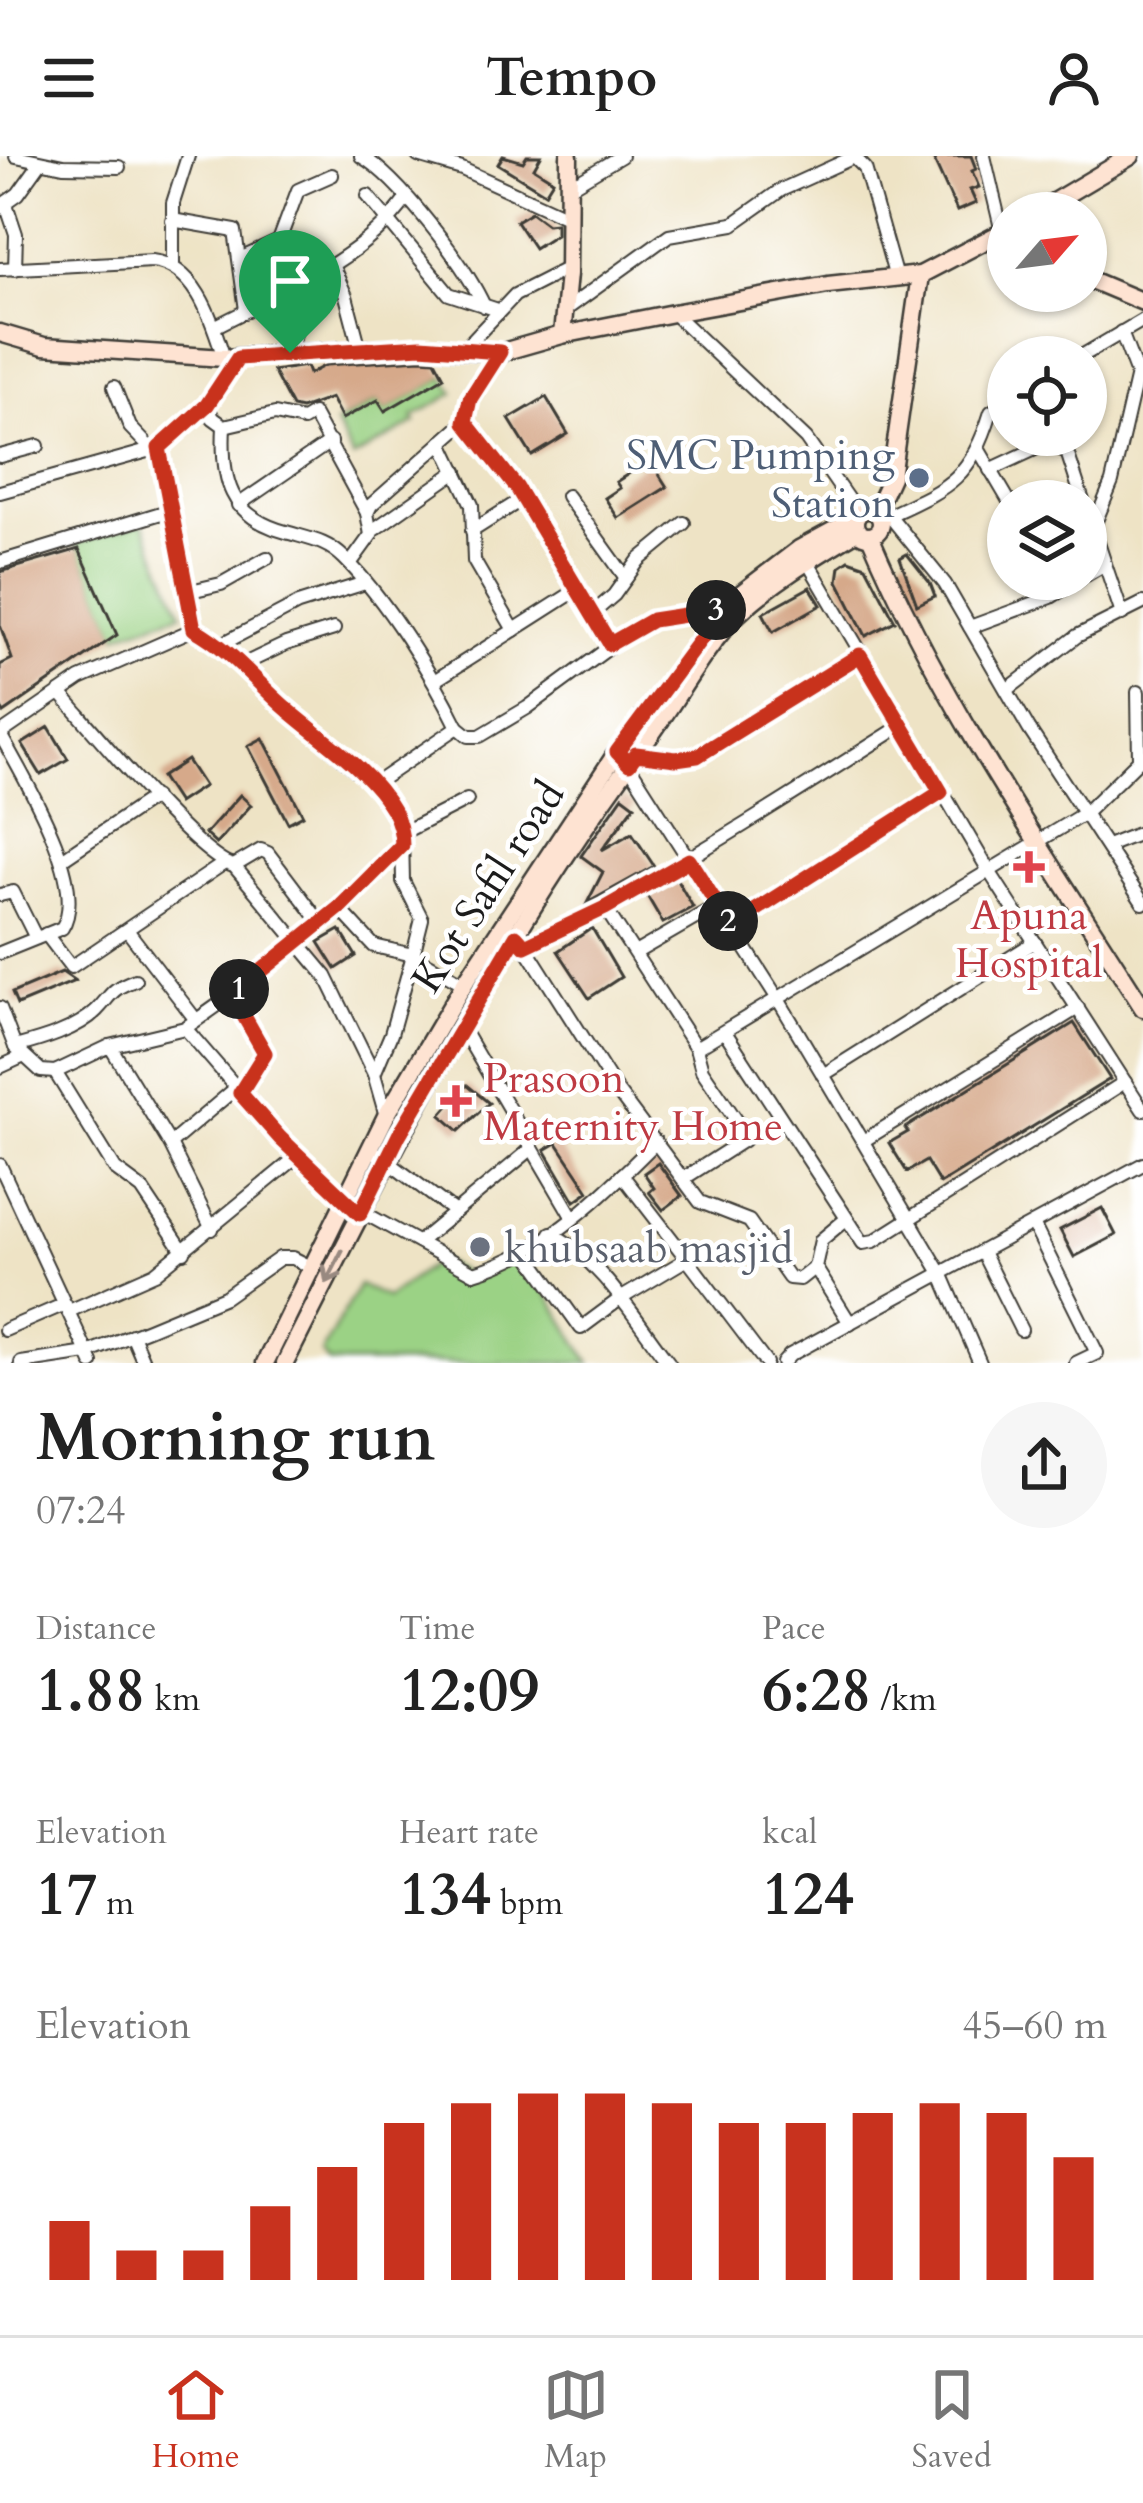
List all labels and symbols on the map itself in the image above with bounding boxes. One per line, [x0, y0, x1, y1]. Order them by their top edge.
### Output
north arrow [987, 192, 1107, 312]
pin [239, 230, 341, 353]
place label: SMC Pumping Station [626, 427, 895, 532]
marker: SMC Pumping Station [906, 465, 932, 491]
pin: 3 [686, 580, 746, 640]
street label: Kot Safil road [399, 770, 578, 1004]
marker: Apuna Hospital [1013, 851, 1045, 883]
place label: Apuna Hospital [955, 887, 1103, 992]
pin: 2 [698, 891, 758, 951]
pin: 1 [209, 959, 269, 1019]
place label: Prasoon Maternity Home [483, 1050, 783, 1155]
marker: Prasoon Maternity Home [440, 1085, 472, 1117]
place label: khubsaab masjid [504, 1220, 793, 1277]
marker: khubsaab masjid [467, 1234, 493, 1260]
one-way arrow [321, 1248, 344, 1284]

